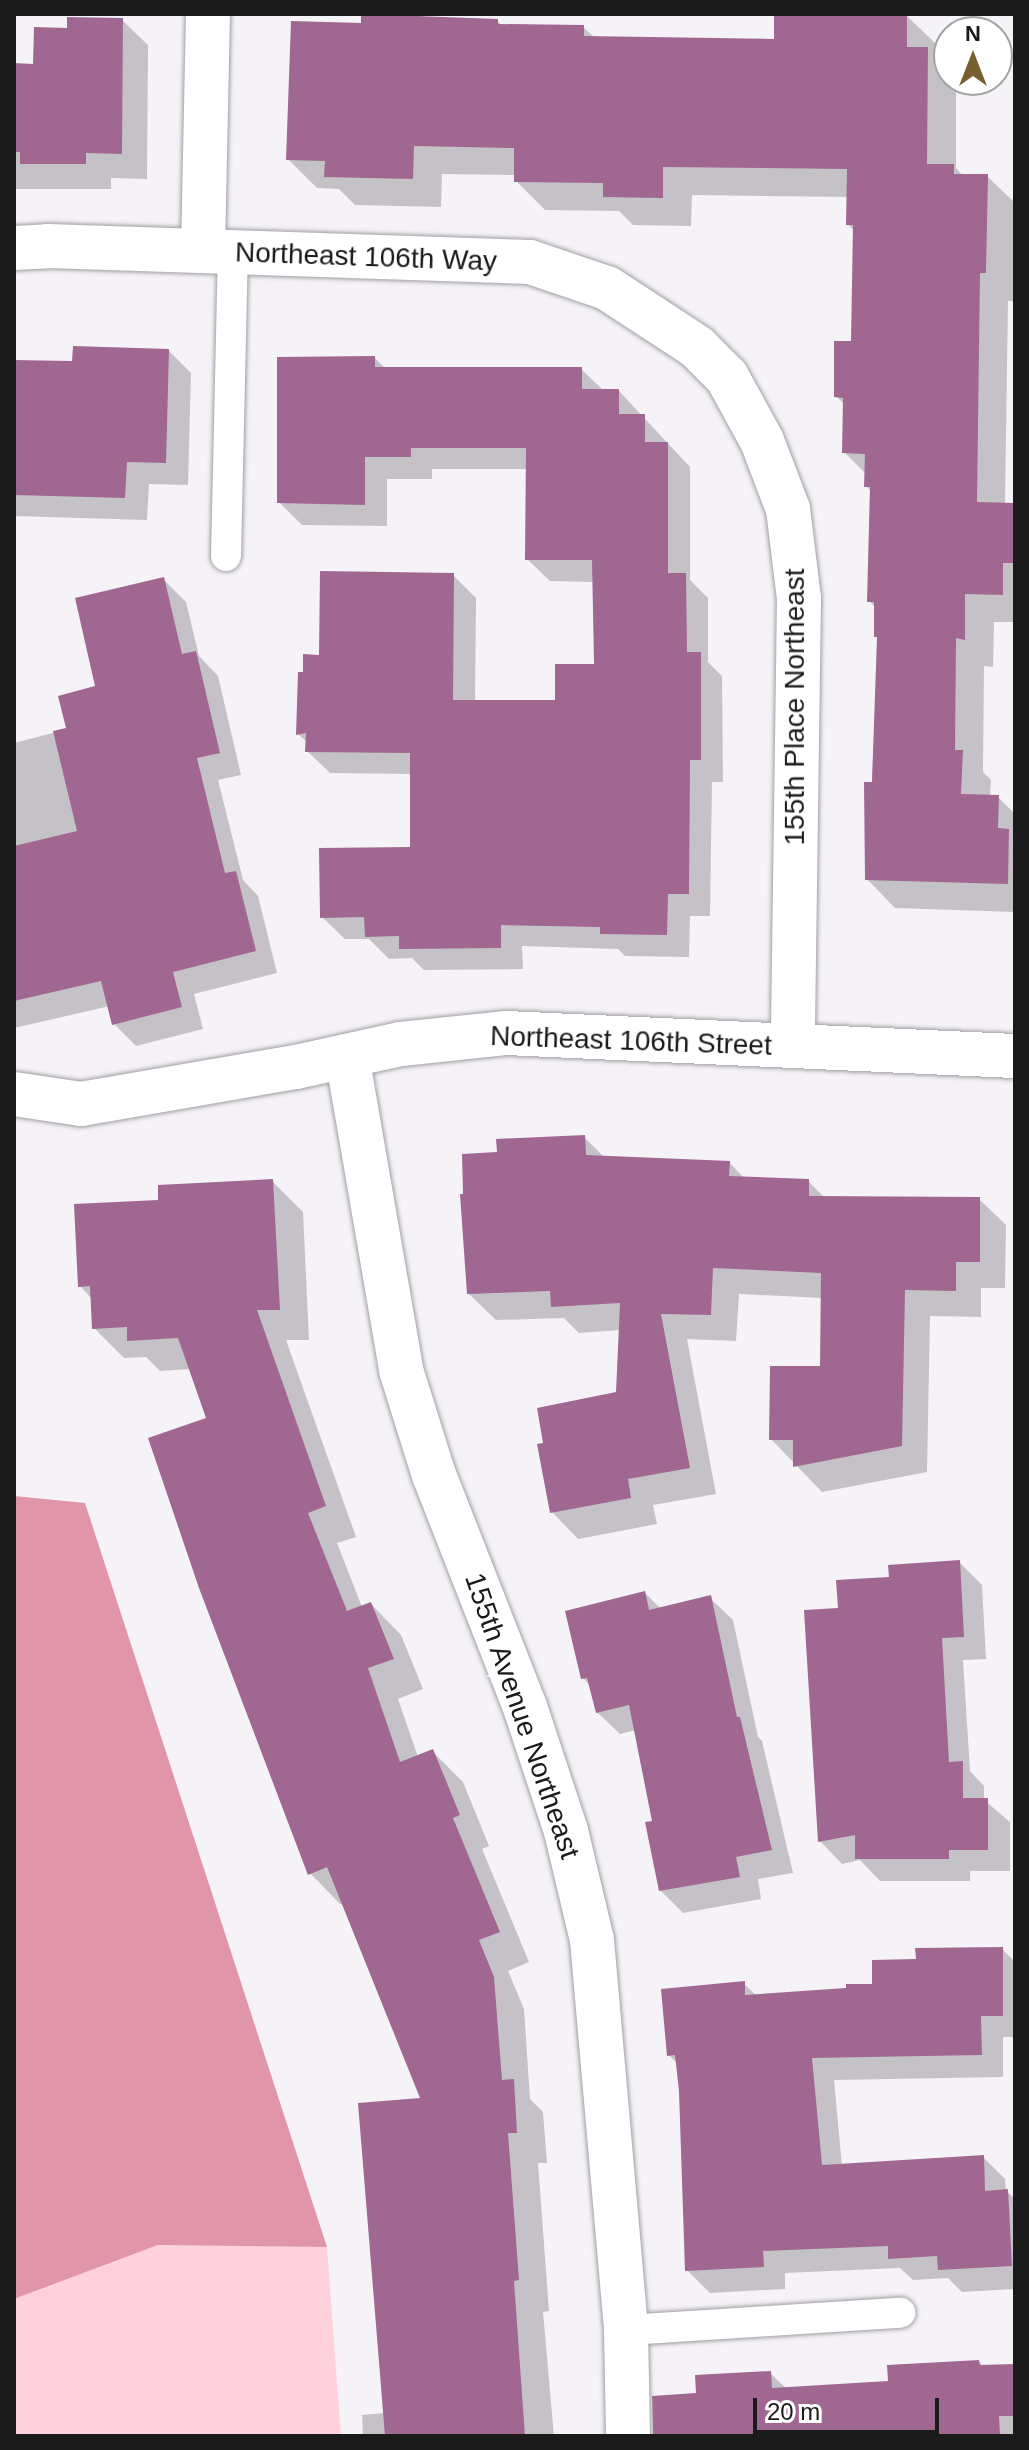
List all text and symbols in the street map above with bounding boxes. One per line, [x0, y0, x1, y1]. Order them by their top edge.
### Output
north arrow [933, 16, 1013, 96]
text: N [965, 21, 981, 46]
street label: Northeast 106th Way [235, 236, 497, 278]
street label: 155th Place Northeast [778, 568, 812, 846]
street label: Northeast 106th Street [490, 1019, 772, 1063]
street label: 155th Avenue Northeast [457, 1568, 587, 1864]
scale bar [757, 2382, 943, 2432]
text: 20 m [767, 2398, 820, 2425]

